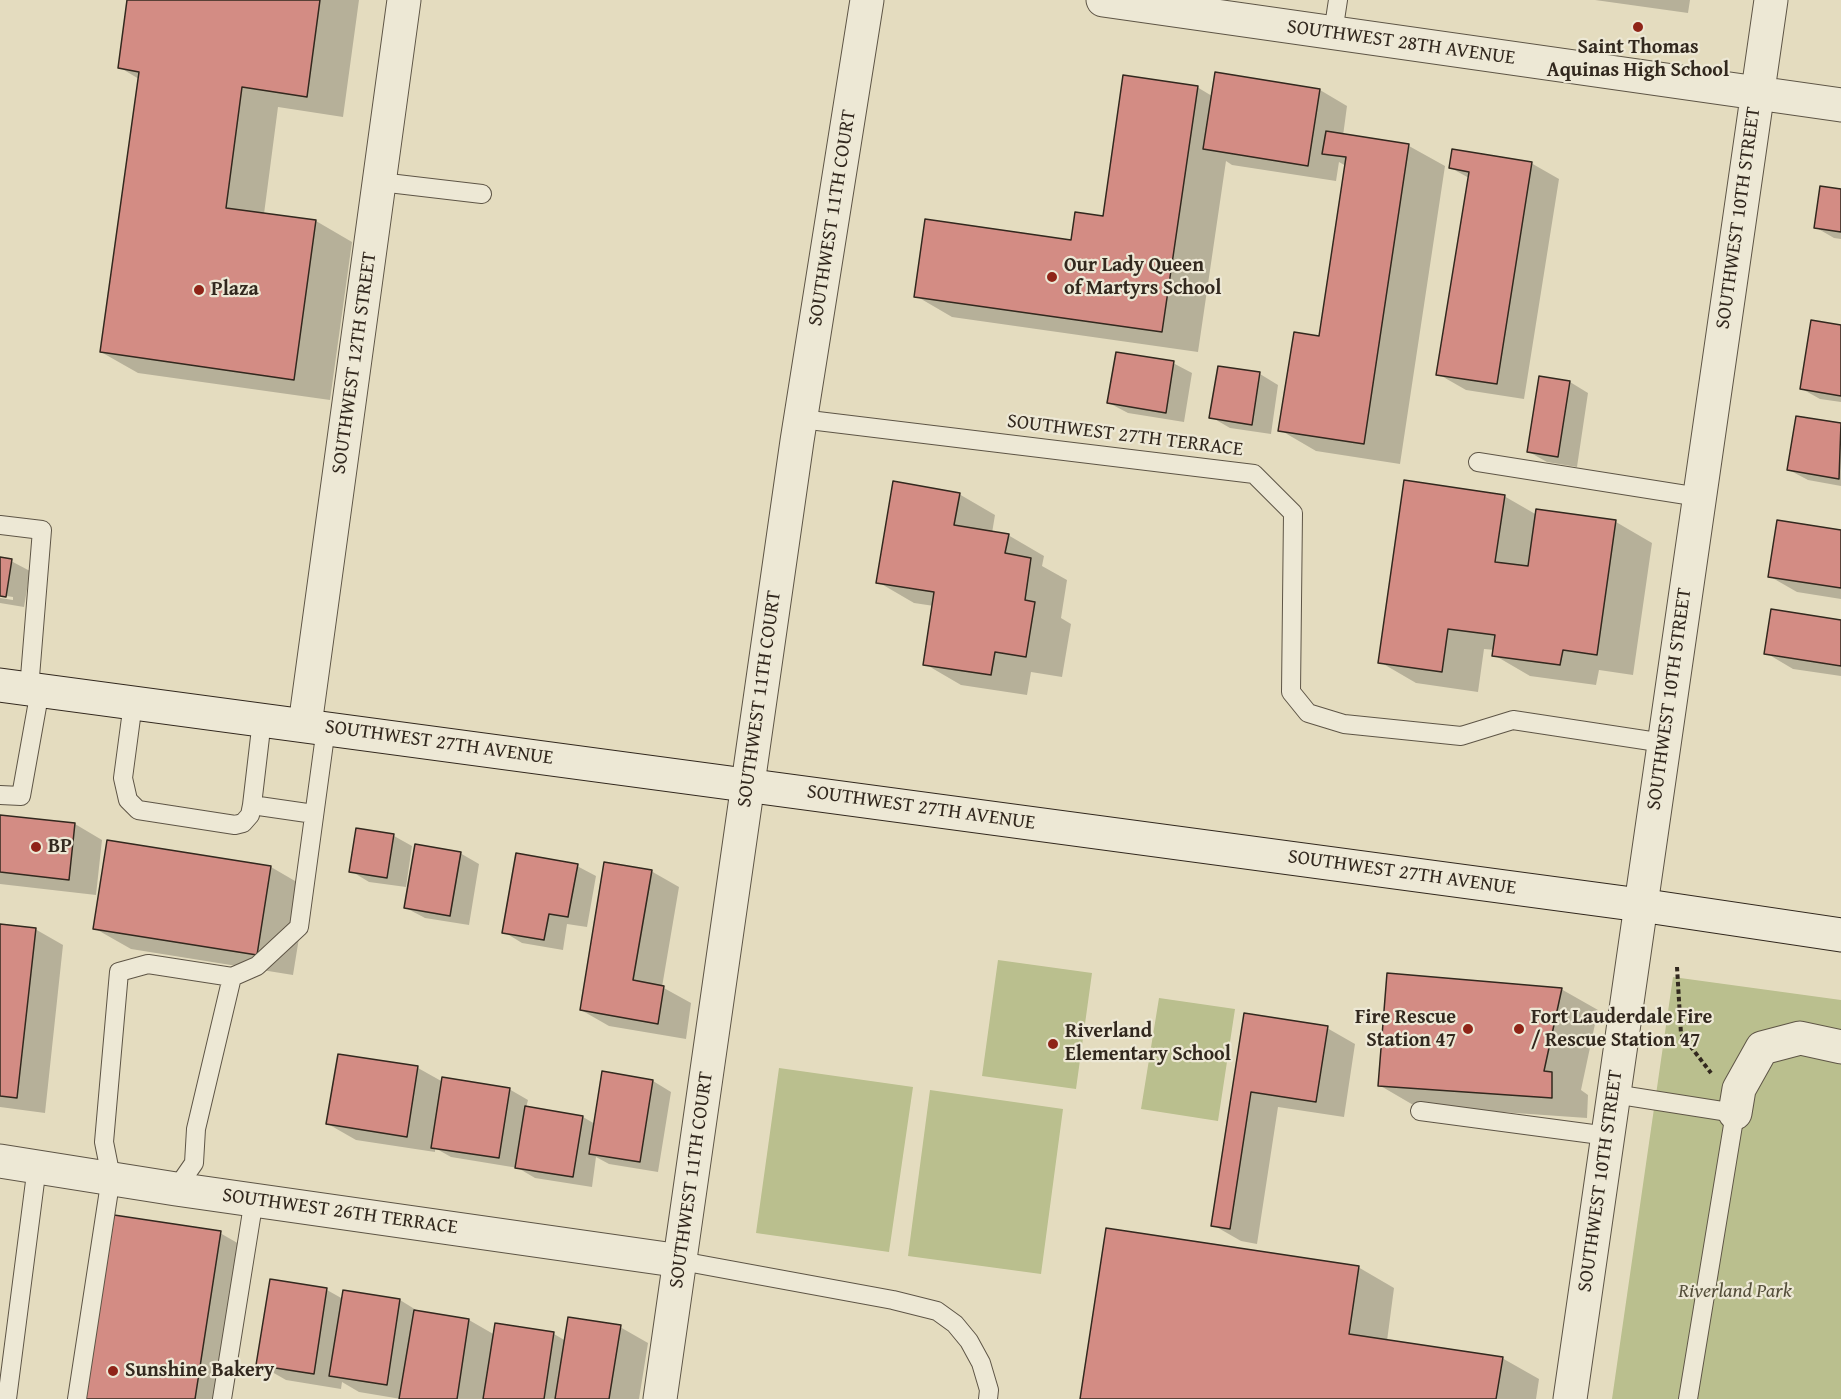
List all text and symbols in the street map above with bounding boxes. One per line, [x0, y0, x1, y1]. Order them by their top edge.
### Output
street label: SOUTHWEST 28TH AVENUE [1285, 15, 1517, 71]
marker: Saint Thomas Aquinas High School [1631, 20, 1645, 34]
place label: Saint Thomas Aquinas High School [1547, 36, 1729, 83]
street label: SOUTHWEST 10TH STREET [1712, 105, 1766, 331]
street label: SOUTHWEST 11TH COURT [804, 108, 862, 328]
street label: SOUTHWEST 12TH STREET [328, 250, 382, 476]
place label: Our Lady Queen of Martyrs School [1064, 254, 1221, 301]
marker: Our Lady Queen of Martyrs School [1045, 270, 1059, 284]
place label: Plaza [211, 278, 259, 302]
marker: Plaza [192, 283, 206, 297]
street label: SOUTHWEST 27TH TERRACE [1006, 410, 1244, 462]
street label: SOUTHWEST 10TH STREET [1643, 586, 1697, 812]
street label: SOUTHWEST 11TH COURT [733, 589, 787, 809]
street label: SOUTHWEST 27TH AVENUE [323, 715, 555, 771]
street label: SOUTHWEST 27TH AVENUE [805, 780, 1037, 836]
place label: BP [48, 835, 72, 859]
marker: BP [29, 840, 43, 854]
street label: SOUTHWEST 27TH AVENUE [1286, 845, 1518, 901]
place label: Fire Rescue Station 47 [1355, 1006, 1456, 1053]
place label: Fort Lauderdale Fire / Rescue Station 47 [1531, 1006, 1712, 1053]
place label: Riverland Elementary School [1065, 1020, 1231, 1067]
marker: Fire Rescue Station 47 [1461, 1022, 1475, 1036]
marker: Fort Lauderdale Fire / Rescue Station 47 [1512, 1022, 1526, 1036]
marker: Riverland Elementary School [1046, 1037, 1060, 1051]
street label: SOUTHWEST 10TH STREET [1574, 1068, 1628, 1294]
street label: SOUTHWEST 11TH COURT [665, 1070, 719, 1290]
street label: SOUTHWEST 26TH TERRACE [221, 1184, 459, 1240]
park label: Riverland Park [1678, 1280, 1792, 1304]
place label: Sunshine Bakery [125, 1359, 274, 1383]
marker: Sunshine Bakery [106, 1364, 120, 1378]

